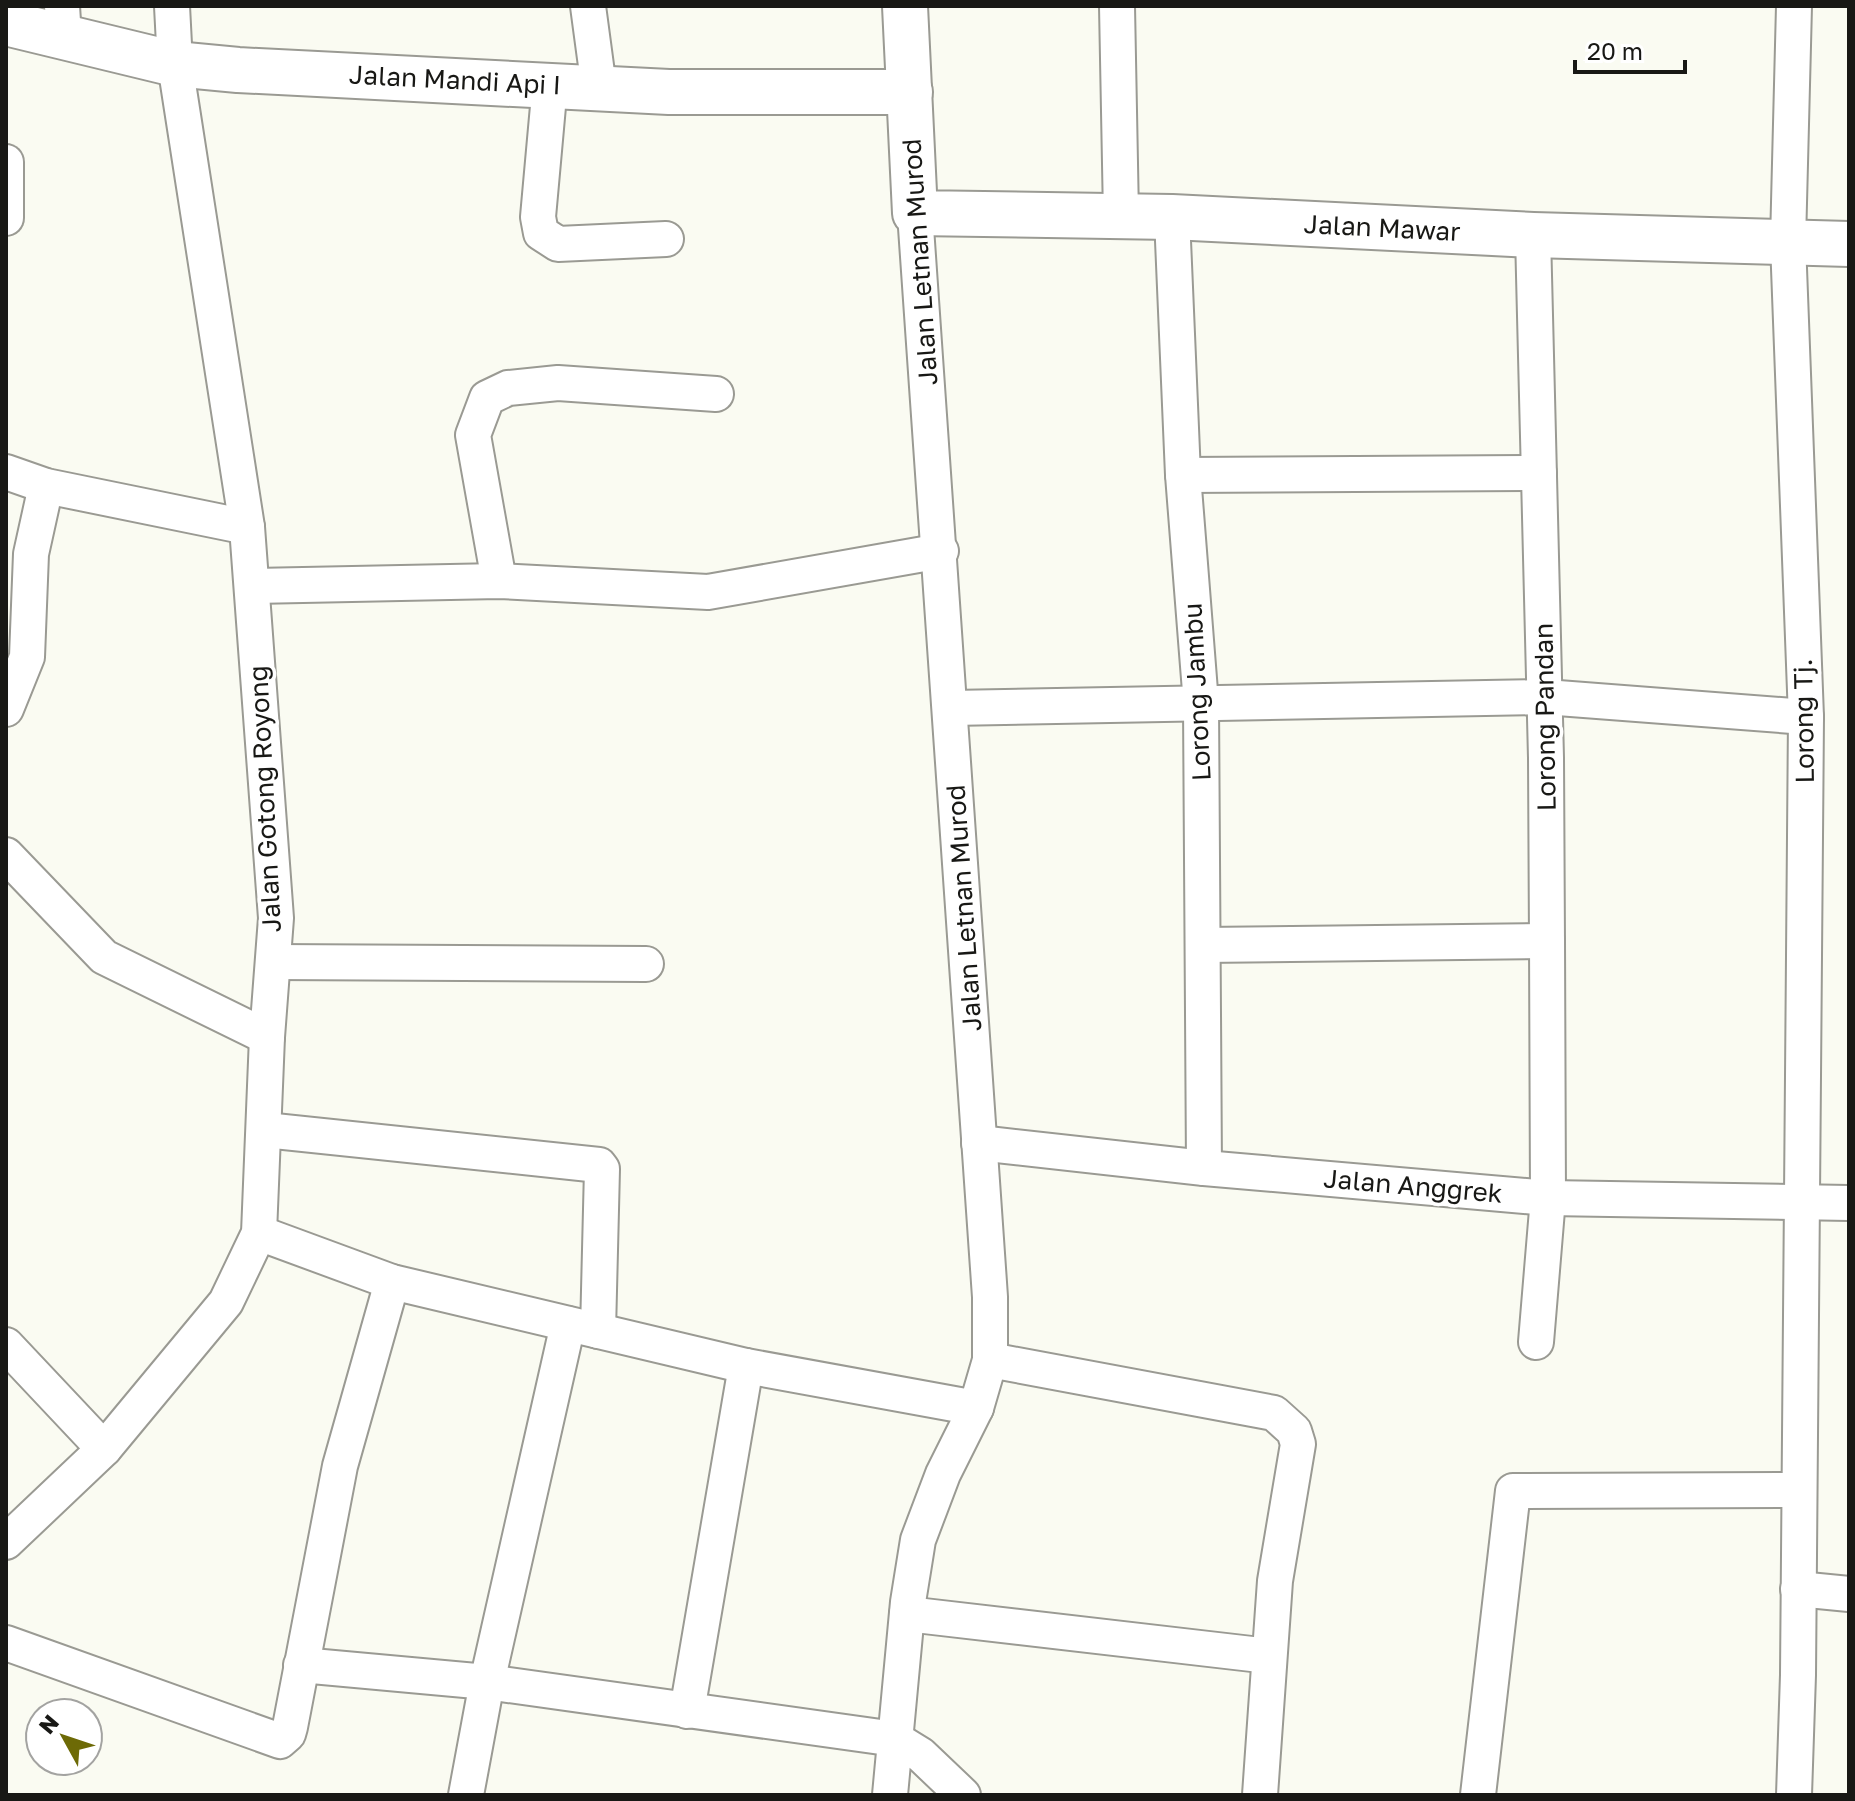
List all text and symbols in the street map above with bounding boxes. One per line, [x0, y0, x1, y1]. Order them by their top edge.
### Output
scale bar [1575, 24, 1685, 74]
text: 20 m [1587, 36, 1643, 65]
street label: Jalan Mandi Api I [348, 58, 562, 101]
street label: Jalan Letnan Murod [895, 138, 944, 387]
street label: Jalan Mawar [1303, 208, 1461, 247]
street label: Lorong Jambu [1176, 602, 1217, 782]
street label: Lorong Pandan [1527, 623, 1562, 811]
street label: Lorong Tj. [1787, 658, 1820, 784]
street label: Jalan Gotong Royong [242, 665, 287, 933]
street label: Jalan Letnan Murod [939, 784, 988, 1033]
street label: Jalan Anggrek [1322, 1162, 1504, 1209]
north arrow [24, 1697, 104, 1777]
text: N [33, 1709, 64, 1739]

